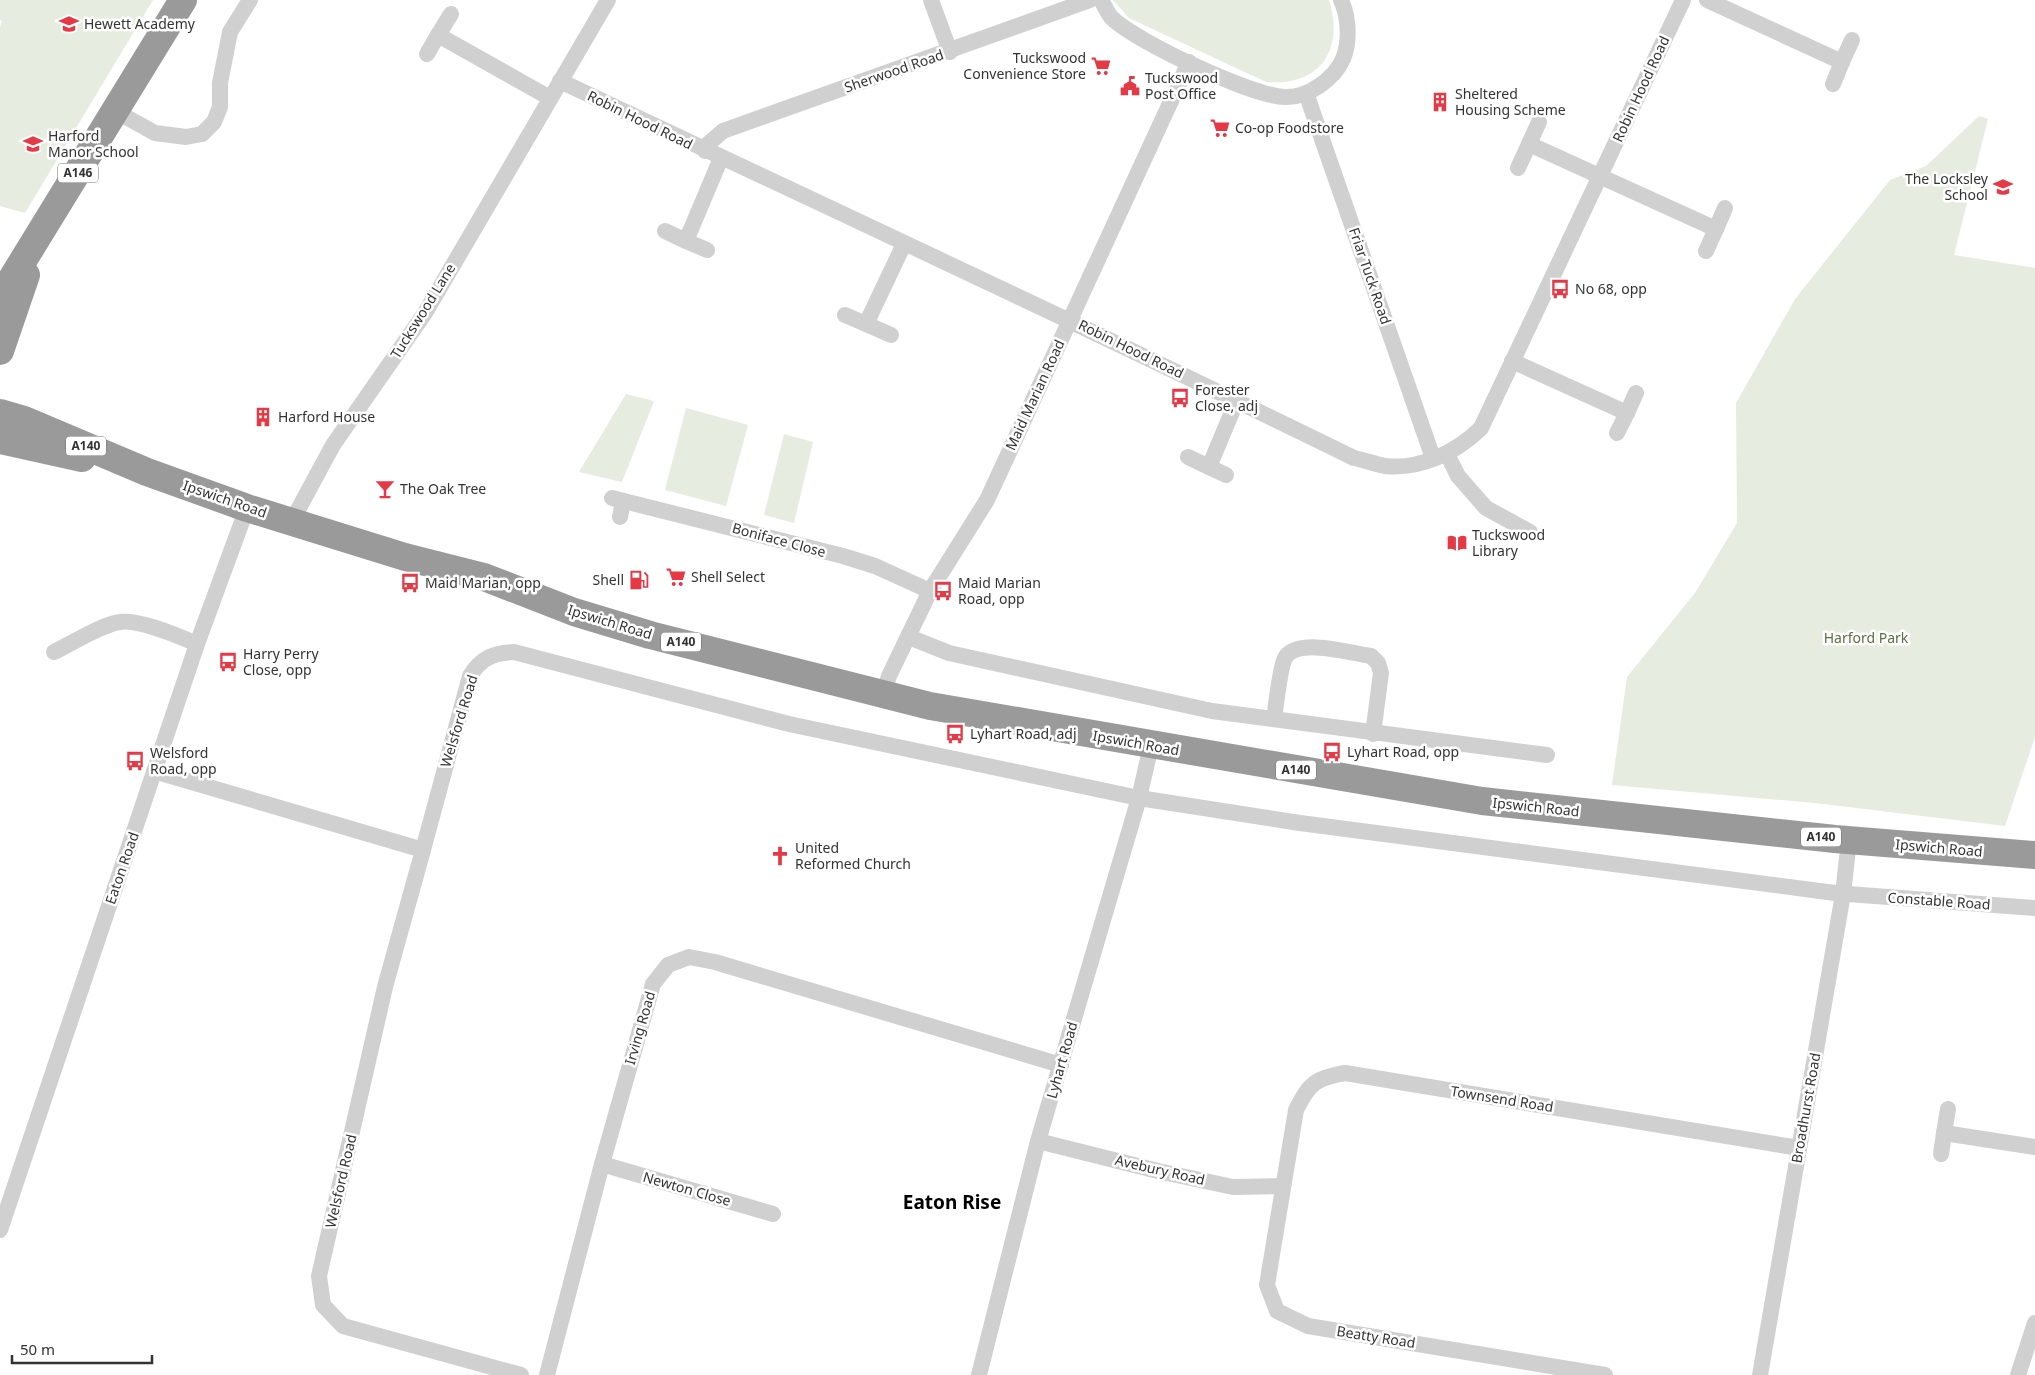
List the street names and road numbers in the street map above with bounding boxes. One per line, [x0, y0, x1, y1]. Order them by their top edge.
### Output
street label: Robin Hood Road [1608, 33, 1673, 145]
street label: Sherwood Road [842, 45, 946, 96]
street label: Robin Hood Road [584, 86, 696, 153]
road number: A146 [58, 164, 98, 182]
street label: Friar Tuck Road [1345, 225, 1396, 327]
street label: Tuckswood Lane [386, 260, 459, 362]
street label: Robin Hood Road [1075, 315, 1187, 382]
street label: Maid Marian Road [1001, 336, 1069, 453]
road number: A140 [66, 436, 106, 456]
street label: Ipswich Road [181, 475, 270, 522]
street label: Boniface Close [730, 518, 828, 561]
street label: Ipswich Road [566, 600, 655, 643]
road number: A140 [661, 632, 701, 652]
street label: Welsford Road [435, 672, 482, 769]
street label: Ipswich Road [1091, 726, 1181, 759]
road number: A140 [1276, 760, 1316, 780]
street label: Ipswich Road [1492, 792, 1580, 821]
road number: A140 [1801, 828, 1841, 846]
street label: Eaton Road [100, 829, 143, 906]
street label: Ipswich Road [1895, 834, 1983, 861]
street label: Constable Road [1887, 887, 1991, 914]
street label: Irving Road [620, 989, 659, 1067]
street label: Lyhart Road [1041, 1019, 1082, 1101]
street label: Broadhurst Road [1786, 1051, 1825, 1165]
street label: Townsend Road [1449, 1081, 1555, 1116]
street label: Welsford Road [320, 1132, 361, 1230]
street label: Avebury Road [1113, 1150, 1207, 1189]
street label: Newton Close [641, 1167, 733, 1210]
street label: Beatty Road [1335, 1321, 1417, 1352]

